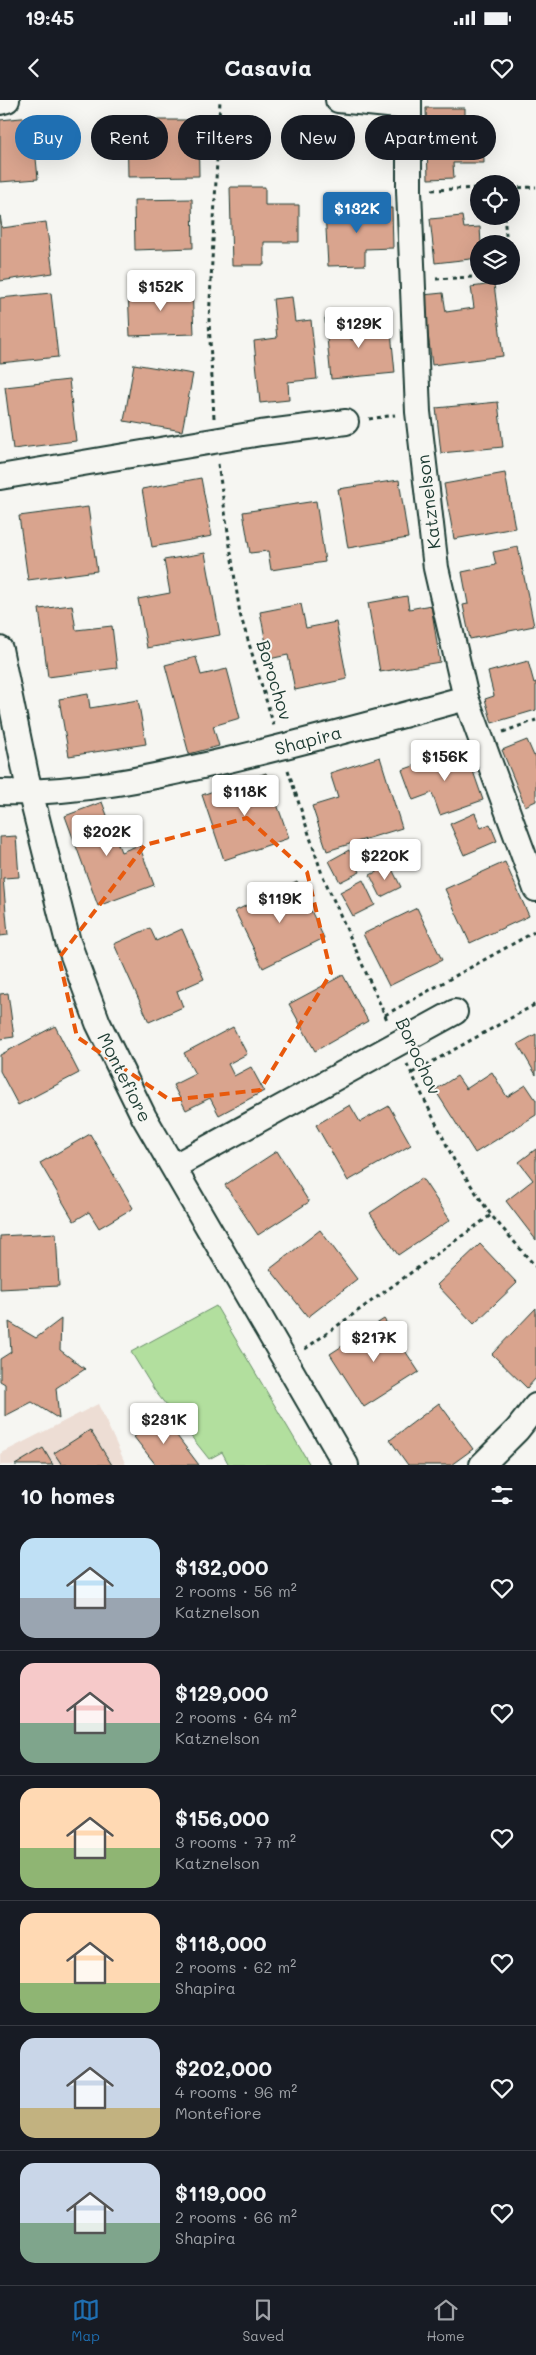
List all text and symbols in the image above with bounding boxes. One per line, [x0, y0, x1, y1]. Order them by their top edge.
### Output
text: 19:45 [25, 5, 74, 30]
text: Casavia [224, 53, 312, 82]
icon: back [20, 54, 48, 82]
icon: heart [488, 54, 516, 82]
chip: Buy [15, 115, 81, 160]
chip: Rent [91, 115, 168, 160]
chip: Filters [178, 115, 271, 160]
chip: New [281, 115, 355, 160]
chip: Apartment [365, 115, 496, 160]
map controls [470, 175, 520, 285]
button: locate [470, 175, 520, 225]
pin: $132K [322, 192, 392, 234]
text: $132K [334, 197, 380, 218]
button: layers [470, 235, 520, 285]
pin: $152K [126, 270, 196, 312]
text: $152K [138, 275, 184, 296]
pin: $129K [324, 306, 394, 349]
text: $129K [336, 312, 382, 333]
street label: Katznelson [410, 453, 446, 551]
street label: Borochov [251, 637, 299, 723]
street label: Shapira [272, 720, 344, 760]
pin: $156K [410, 740, 480, 782]
text: $156K [422, 745, 468, 766]
pin: $118K [210, 774, 280, 817]
text: $118K [223, 780, 267, 801]
pin: $202K [72, 814, 142, 857]
text: $202K [83, 820, 131, 841]
pin: $220K [350, 838, 420, 881]
text: $220K [361, 844, 409, 865]
pin: $119K [245, 882, 315, 924]
text: $119K [258, 887, 302, 908]
street label: Borochov [391, 1014, 447, 1098]
street label: Montefiore [92, 1028, 158, 1126]
pin: $217K [339, 1320, 409, 1363]
text: $217K [351, 1326, 397, 1347]
pin: $231K [129, 1402, 199, 1445]
text: $231K [141, 1408, 187, 1429]
icon: filters [488, 1481, 516, 1509]
text: 10 homes [20, 1482, 115, 1509]
text: $132,000 [175, 1553, 269, 1580]
icon: home [60, 1558, 120, 1618]
icon: heart [488, 1574, 516, 1602]
text: 2 rooms · 56 m² [175, 1580, 297, 1601]
text: Katznelson [175, 1601, 260, 1622]
text: $129,000 [175, 1679, 269, 1706]
icon: home [60, 1683, 120, 1743]
icon: heart [488, 1699, 516, 1727]
text: 2 rooms · 64 m² [175, 1706, 297, 1727]
text: Katznelson [175, 1727, 260, 1748]
text: $156,000 [175, 1804, 269, 1831]
icon: home [60, 1808, 120, 1868]
icon: heart [488, 1824, 516, 1852]
text: 3 rooms · 77 m² [175, 1831, 296, 1852]
text: Katznelson [175, 1852, 260, 1873]
text: $118,000 [175, 1929, 267, 1956]
icon: home [60, 1933, 120, 1993]
icon: heart [488, 1949, 516, 1977]
text: 2 rooms · 62 m² [175, 1956, 296, 1977]
text: Shapira [175, 1977, 236, 1998]
text: $202,000 [175, 2054, 272, 2081]
icon: home [60, 2058, 120, 2118]
icon: heart [488, 2074, 516, 2102]
text: 4 rooms · 96 m² [175, 2081, 297, 2102]
text: Montefiore [175, 2102, 262, 2123]
text: $119,000 [175, 2179, 266, 2206]
icon: home [60, 2183, 120, 2243]
icon: heart [488, 2199, 516, 2227]
text: 2 rooms · 66 m² [175, 2206, 297, 2227]
text: Shapira [175, 2227, 236, 2248]
tab: Map [71, 2296, 100, 2345]
tab: Saved [242, 2296, 284, 2345]
tab: Home [427, 2296, 465, 2345]

